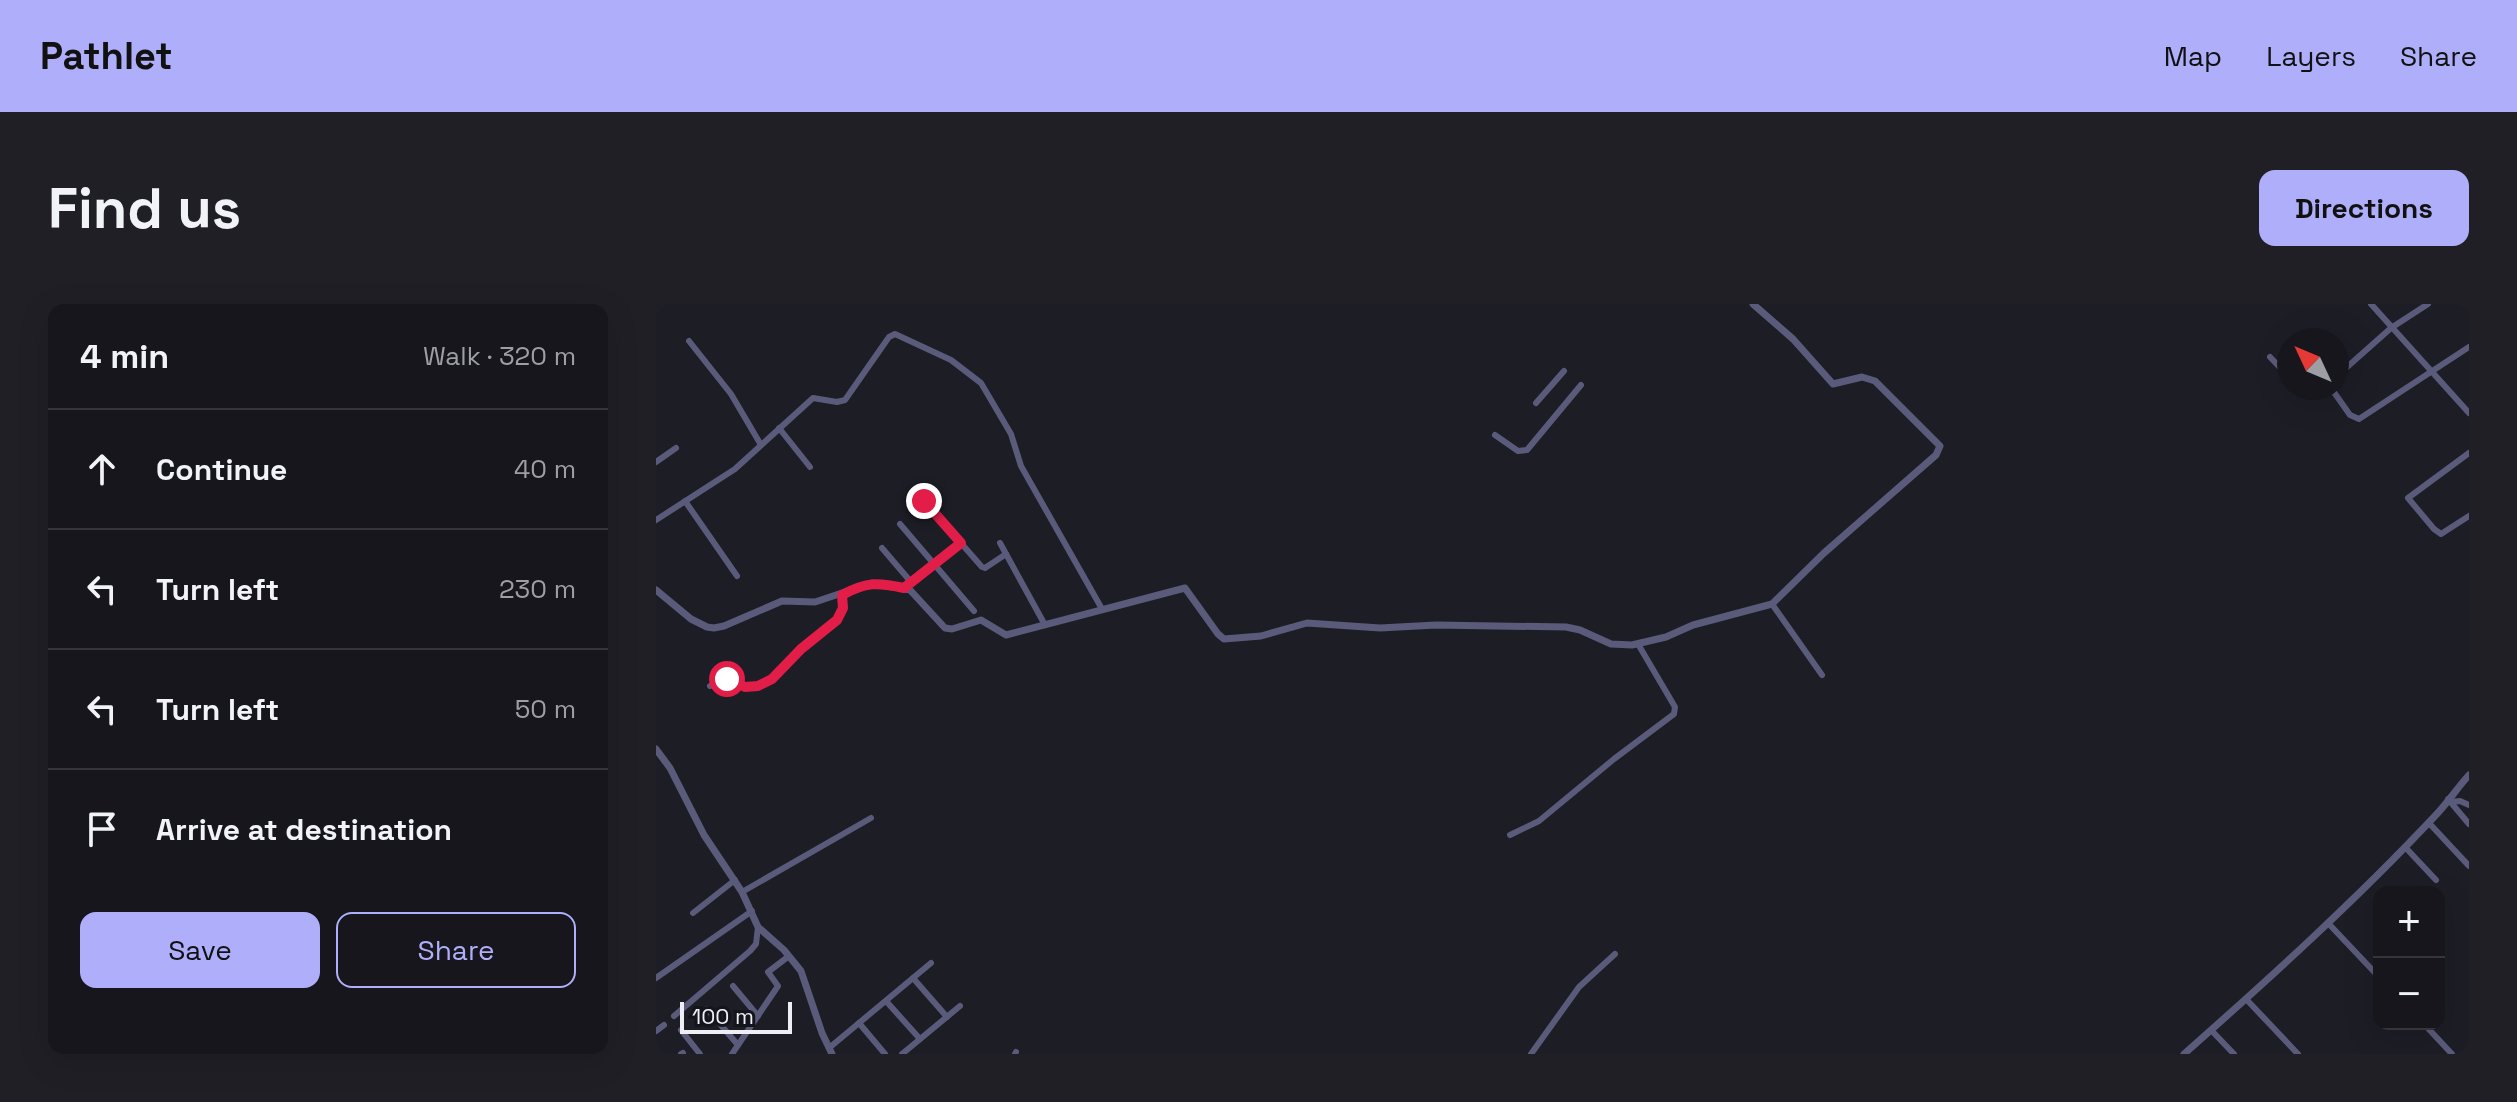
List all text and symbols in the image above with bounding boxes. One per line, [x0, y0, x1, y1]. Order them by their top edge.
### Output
text: Pathlet [40, 32, 173, 80]
text: Map [2164, 38, 2222, 74]
text: Layers [2266, 38, 2356, 74]
text: Share [2400, 38, 2477, 74]
button: Directions [2259, 170, 2469, 246]
text: Find us [48, 173, 241, 244]
north arrow [2277, 328, 2349, 400]
text: 4 min [80, 335, 169, 378]
text: Walk · 320 m [423, 339, 576, 373]
icon: ahead [80, 447, 124, 491]
text: Continue [156, 450, 287, 489]
text: 40 m [514, 452, 576, 486]
route end [906, 483, 942, 519]
icon: left [80, 567, 124, 611]
text: Turn left [156, 570, 279, 609]
text: 230 m [499, 572, 576, 606]
route start [709, 661, 745, 697]
icon: left [80, 687, 124, 731]
text: Turn left [156, 690, 279, 729]
text: 50 m [515, 692, 576, 726]
icon: arrive [80, 807, 124, 851]
text: Arrive at destination [156, 810, 452, 849]
map controls [2373, 886, 2445, 1030]
button: + [2373, 886, 2445, 958]
button: Save [80, 912, 320, 988]
button: Share [336, 912, 576, 988]
button: − [2373, 958, 2445, 1030]
scale bar [680, 998, 792, 1034]
text: 100 m [692, 1002, 754, 1030]

